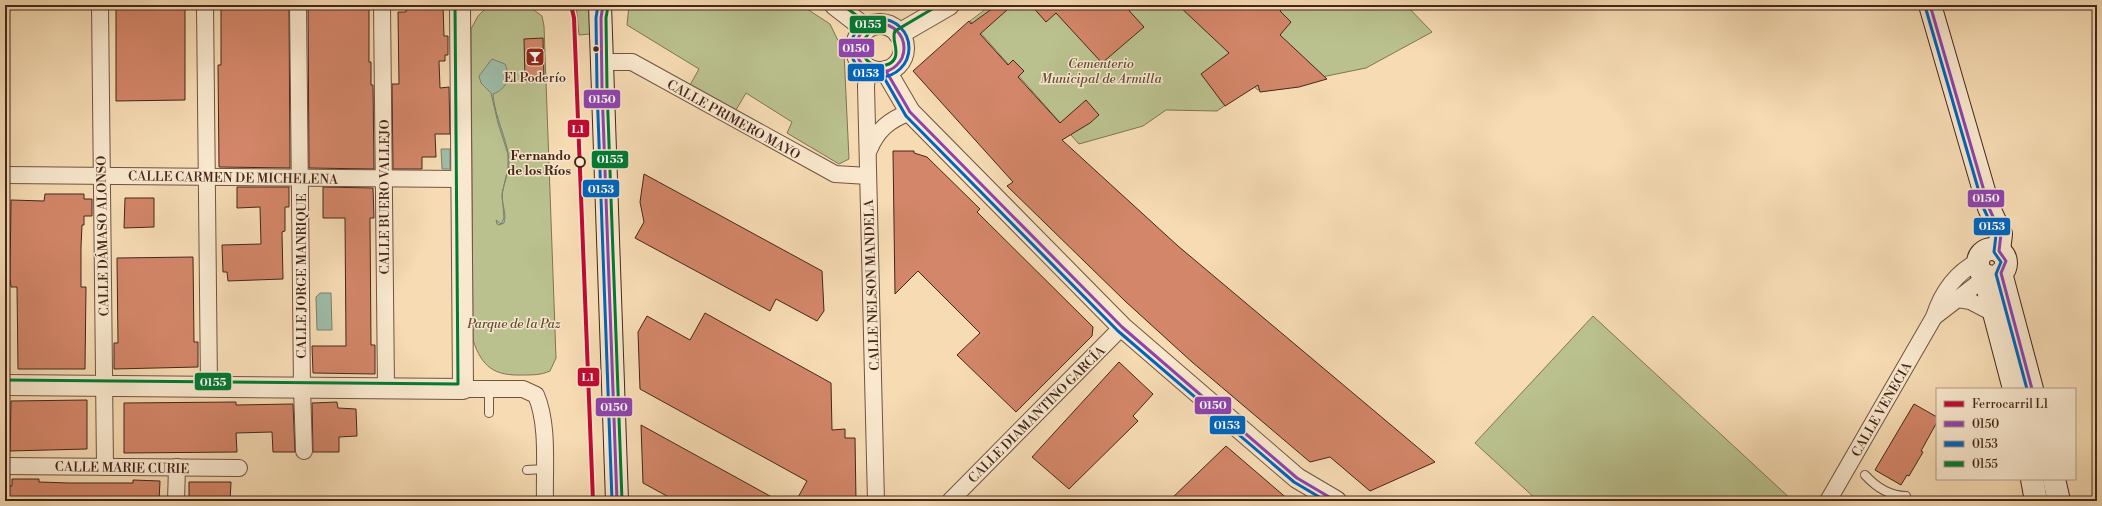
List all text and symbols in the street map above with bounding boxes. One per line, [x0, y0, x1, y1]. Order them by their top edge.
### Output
line badge: 0155 [849, 15, 887, 34]
text: 0155 [855, 18, 881, 32]
line badge: 0150 [838, 38, 875, 58]
text: 0150 [842, 42, 870, 56]
unlabelled marker [591, 44, 601, 54]
bar icon: El Poderío [524, 46, 546, 68]
park label: Cementerio Municipal de Armilla [1040, 56, 1163, 87]
line badge: 0153 [847, 63, 885, 82]
text: 0153 [853, 67, 880, 81]
place label: El Poderío [504, 70, 566, 86]
street label: CALLE PRIMERO MAYO [664, 76, 803, 163]
line badge: 0150 [583, 89, 621, 109]
text: 0150 [588, 93, 616, 107]
street label: CALLE BUERO VALLEJO [377, 119, 393, 275]
line badge: L1 [567, 119, 590, 138]
text: L1 [572, 123, 585, 137]
place label: Fernando de los Ríos [507, 148, 571, 179]
line badge: 0155 [591, 150, 629, 169]
text: 0155 [597, 153, 623, 167]
street label: CALLE DÁMASO ALONSO [93, 155, 112, 317]
marker: Fernando de los Ríos [574, 156, 586, 168]
street label: CALLE CARMEN DE MICHELENA [128, 168, 339, 188]
line badge: 0153 [582, 179, 620, 198]
text: 0153 [588, 183, 615, 197]
line badge: 0150 [1967, 189, 2005, 208]
text: 0150 [1972, 192, 2000, 206]
street label: CALLE JORGE MANRIQUE [294, 193, 310, 359]
street label: CALLE NELSON MANDELA [861, 198, 883, 371]
line badge: 0153 [1973, 217, 2011, 236]
text: 0153 [1979, 220, 2006, 234]
park label: Parque de la Paz [466, 316, 561, 332]
street label: CALLE DIAMANTINO GARCÍA [964, 341, 1109, 487]
street label: CALLE VENECIA [1848, 358, 1916, 460]
line badge: L1 [577, 367, 600, 387]
text: L1 [582, 371, 595, 385]
line badge: 0155 [194, 372, 232, 391]
text: 0155 [200, 376, 226, 390]
legend [1936, 388, 2076, 480]
line badge: 0150 [1194, 396, 1232, 415]
line badge: 0150 [595, 397, 633, 417]
text: Ferrocarril L1 [1972, 397, 2049, 412]
text: 0150 [1199, 399, 1227, 413]
text: 0150 [600, 401, 628, 415]
line badge: 0153 [1209, 415, 1246, 435]
text: 0150 [1972, 417, 1999, 432]
text: 0153 [1214, 419, 1241, 433]
text: 0153 [1972, 437, 1998, 452]
text: 0155 [1972, 457, 1998, 472]
street label: CALLE MARIE CURIE [55, 459, 189, 477]

